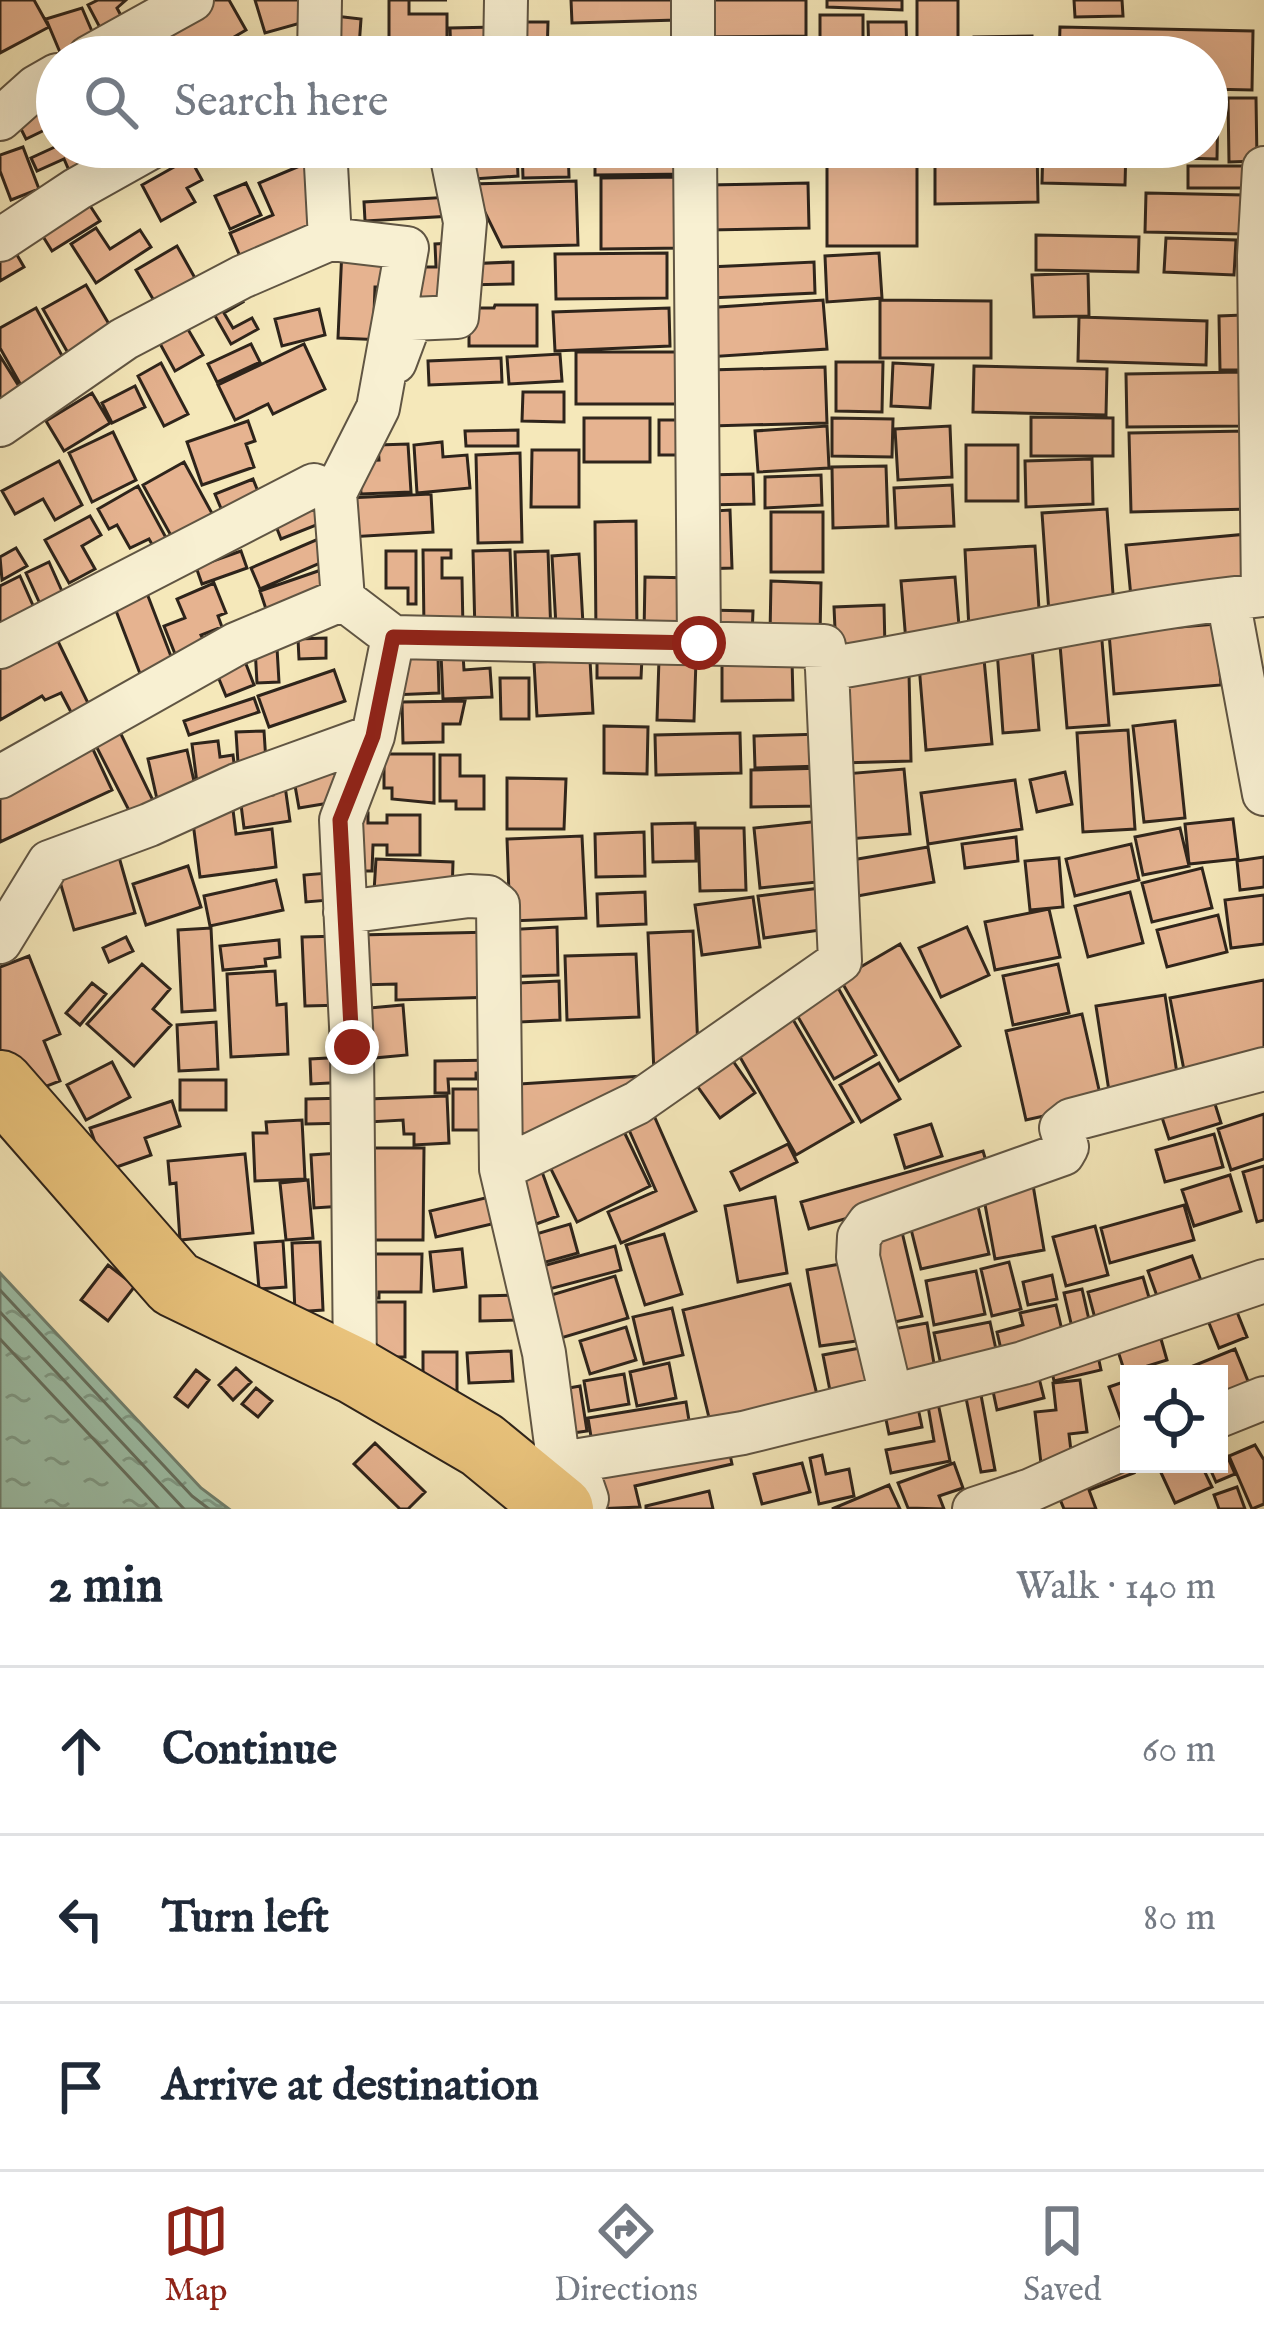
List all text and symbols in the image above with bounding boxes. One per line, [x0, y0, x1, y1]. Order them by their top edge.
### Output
search box [36, 36, 1228, 168]
icon: search [78, 69, 144, 135]
text: Search here [174, 74, 388, 131]
route start [672, 616, 726, 670]
route end [325, 1020, 379, 1074]
map controls [1120, 1365, 1228, 1473]
button: locate [1120, 1365, 1228, 1473]
text: 2 min [48, 1555, 163, 1620]
text: Walk · 140 m [1016, 1563, 1216, 1612]
icon: ahead [48, 1718, 114, 1784]
text: Continue [162, 1722, 337, 1779]
text: 60 m [1142, 1726, 1216, 1775]
icon: left [48, 1886, 114, 1952]
text: Turn left [162, 1890, 329, 1947]
text: 80 m [1143, 1894, 1216, 1943]
icon: arrive [48, 2054, 114, 2120]
text: Arrive at destination [162, 2058, 539, 2115]
tab: Map [163, 2198, 229, 2312]
tab: Directions [554, 2198, 698, 2312]
tab: Saved [1023, 2198, 1101, 2312]

